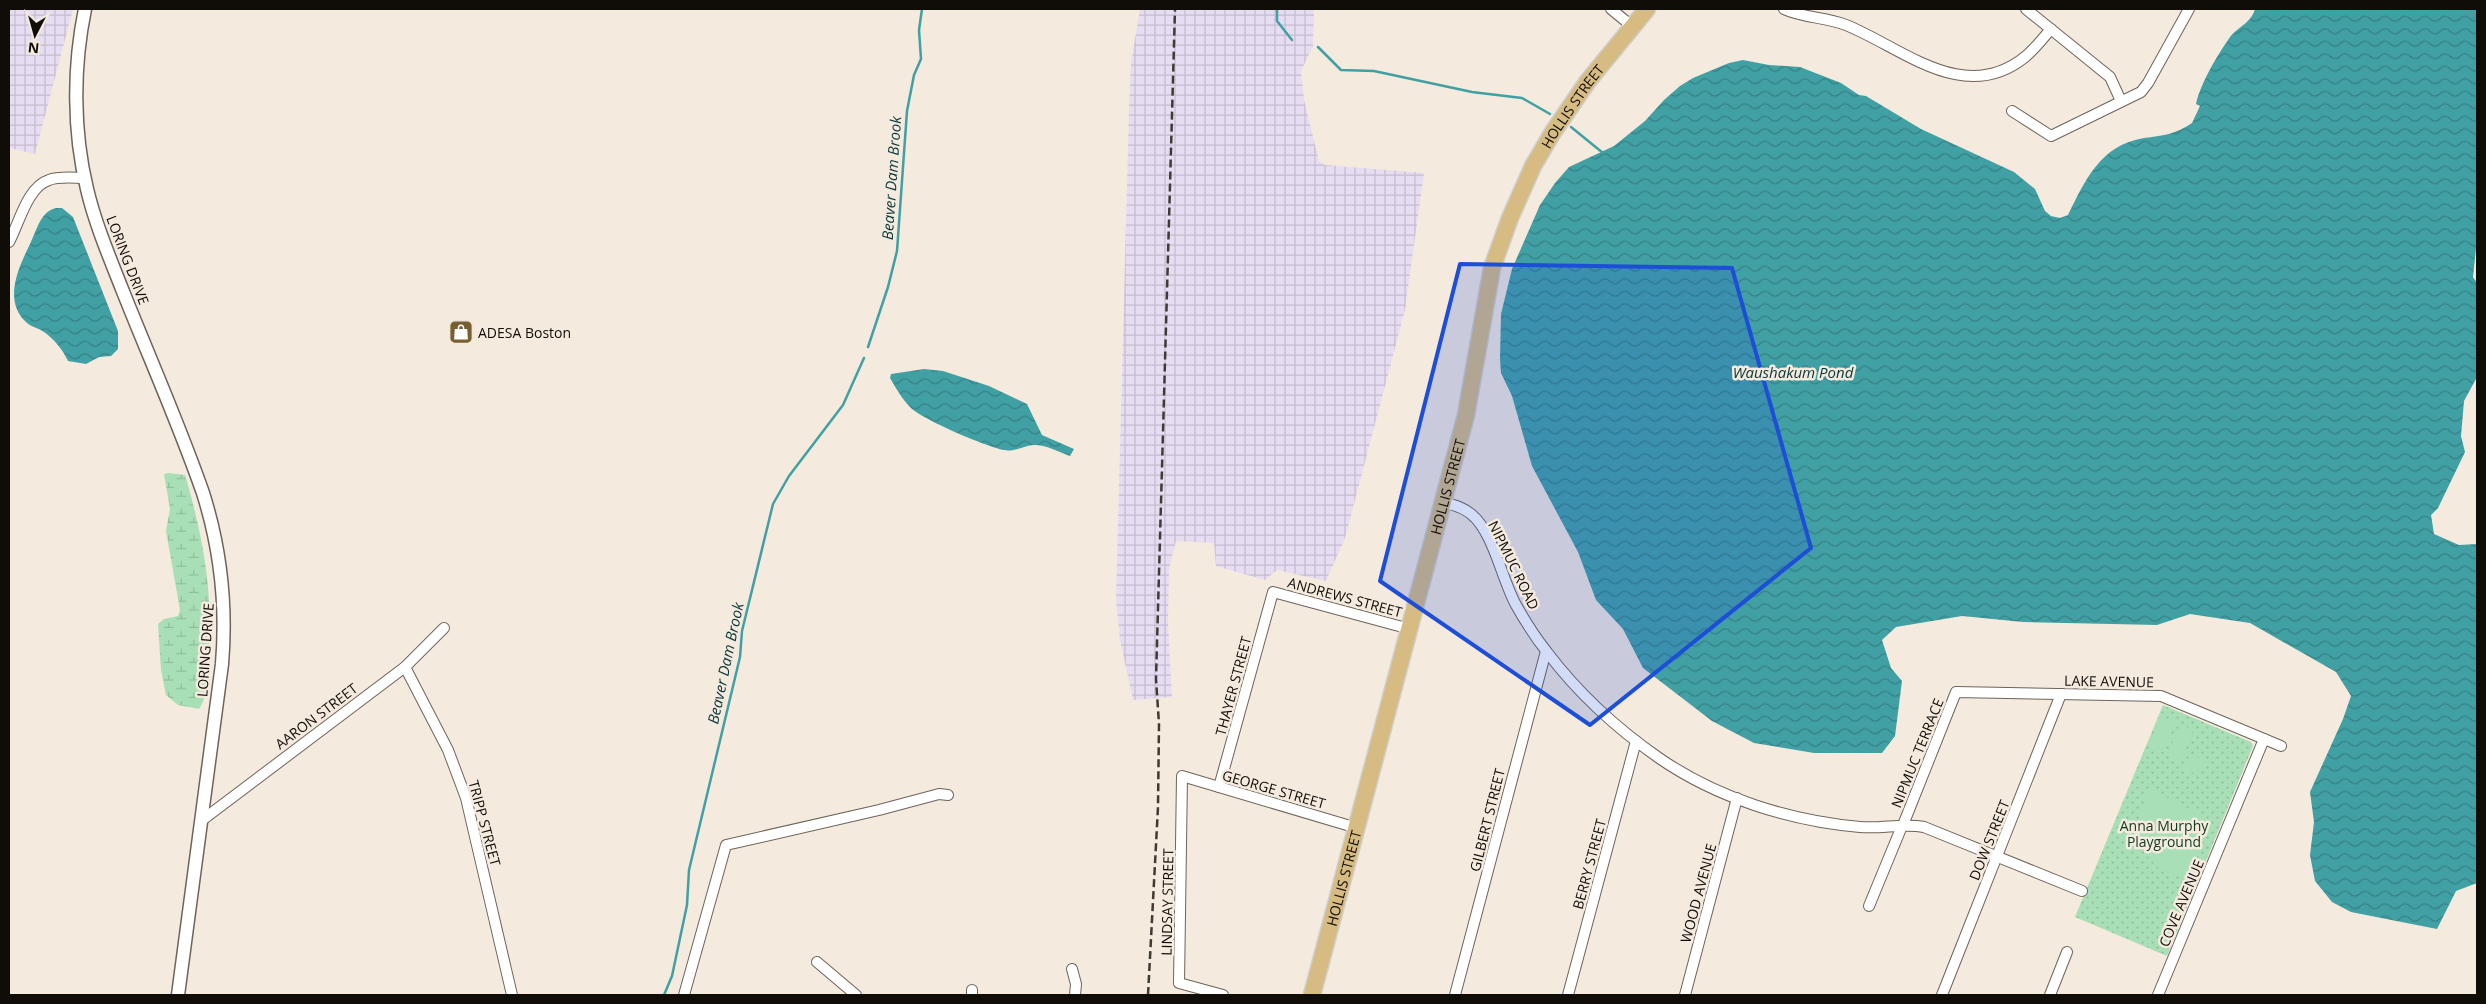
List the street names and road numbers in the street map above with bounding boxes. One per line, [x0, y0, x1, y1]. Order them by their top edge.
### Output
street label: HOLLIS STREET [1536, 60, 1608, 152]
street label: LORING DRIVE [102, 213, 154, 307]
street label: HOLLIS STREET [1425, 436, 1469, 537]
street label: NIPMUC ROAD [1484, 517, 1544, 613]
street label: ANDREWS STREET [1286, 573, 1404, 621]
street label: LORING DRIVE [192, 602, 218, 698]
street label: THAYER STREET [1211, 634, 1255, 738]
street label: LAKE AVENUE [2064, 671, 2154, 691]
street label: AARON STREET [271, 679, 361, 753]
street label: NIPMUC TERRACE [1886, 695, 1948, 811]
street label: GEORGE STREET [1220, 765, 1328, 813]
street label: GILBERT STREET [1465, 766, 1509, 873]
street label: TRIPP STREET [464, 778, 506, 868]
street label: DOW STREET [1964, 797, 2014, 883]
street label: BERRY STREET [1568, 816, 1610, 911]
street label: HOLLIS STREET [1321, 828, 1365, 928]
street label: WOOD AVENUE [1676, 841, 1720, 945]
street label: LINDSAY STREET [1157, 848, 1177, 956]
street label: COVE AVENUE [2154, 856, 2208, 950]

